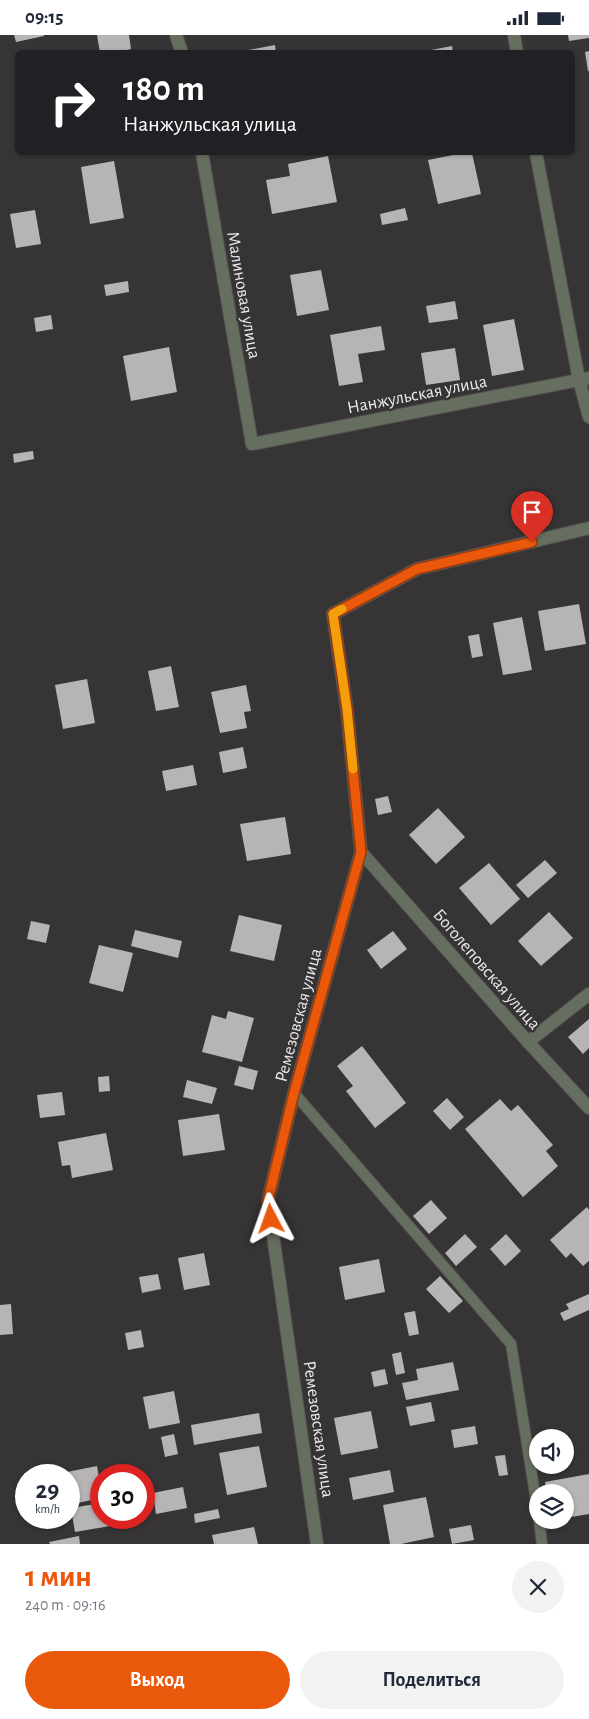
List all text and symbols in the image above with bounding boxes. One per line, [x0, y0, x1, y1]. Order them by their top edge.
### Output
text: 09:15 [25, 8, 63, 27]
icon: right [40, 70, 105, 135]
text: 180 m [123, 72, 205, 107]
text: Нанжульская улица [123, 113, 297, 135]
street label: Малиновая улица [223, 230, 263, 360]
street label: Нанжульская улица [346, 373, 489, 417]
pin [511, 491, 553, 542]
icon: arrive [518, 498, 546, 526]
street label: Боголеповская улица [429, 906, 543, 1033]
street label: Ремезовская улица [272, 946, 325, 1084]
position arrow [244, 1192, 296, 1244]
street label: Ремезовская улица [300, 1360, 337, 1499]
map controls [529, 1429, 574, 1529]
button: sound [529, 1429, 574, 1474]
speed limit sign: 30 [90, 1464, 155, 1529]
text: 29 [36, 1478, 59, 1503]
button: layers [529, 1484, 574, 1529]
text: km/h [35, 1503, 60, 1515]
button: close [512, 1561, 564, 1613]
text: 1 мин [25, 1562, 92, 1592]
text: 240 m · 09:16 [25, 1597, 105, 1613]
button: Выход [25, 1651, 290, 1709]
button: Поделиться [300, 1651, 564, 1709]

